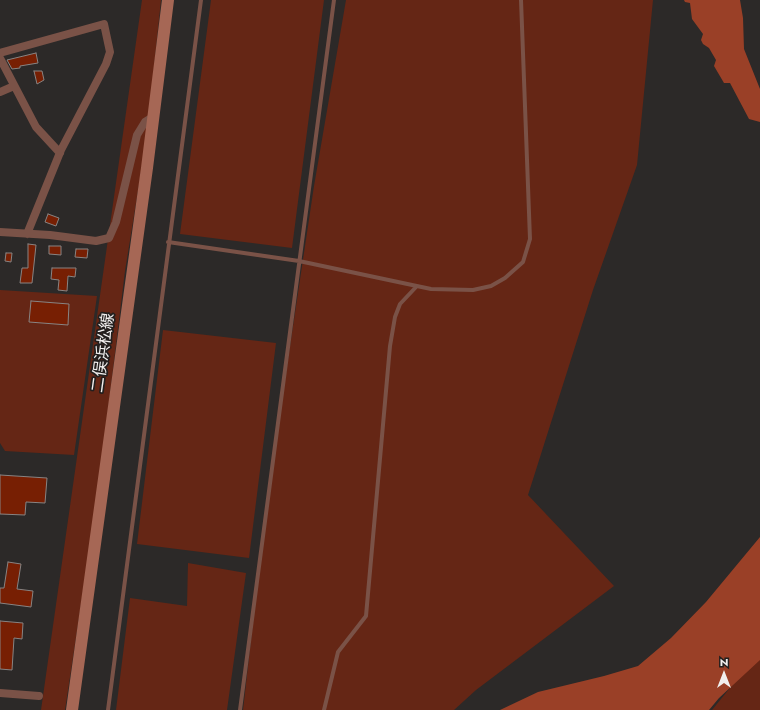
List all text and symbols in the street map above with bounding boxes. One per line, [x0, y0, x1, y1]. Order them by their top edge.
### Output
street label: 二俣浜松線 [89, 312, 119, 394]
north arrow [704, 654, 744, 694]
text: N [720, 654, 728, 670]

